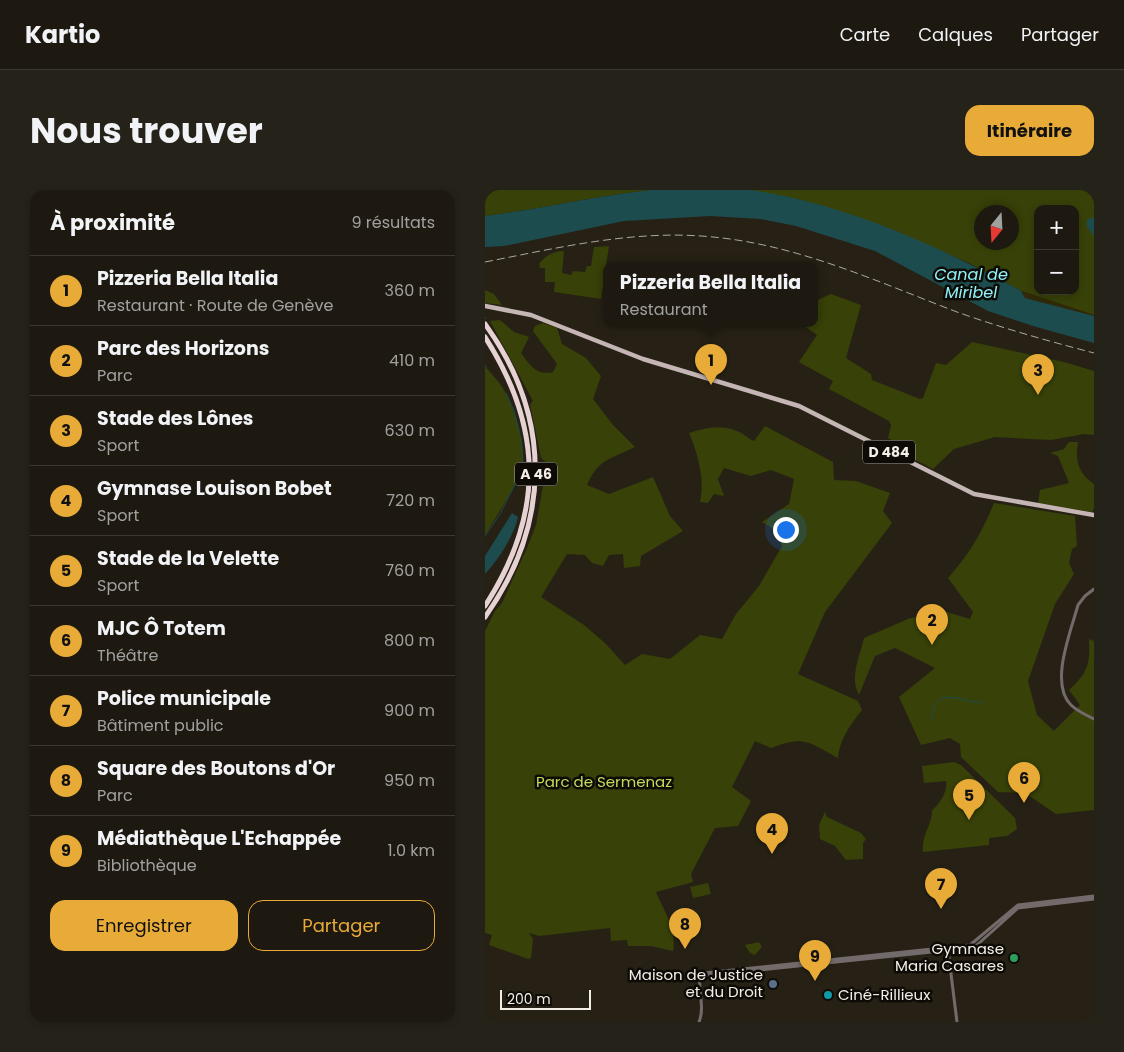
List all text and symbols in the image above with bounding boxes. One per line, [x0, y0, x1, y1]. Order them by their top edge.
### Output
text: Kartio [25, 18, 100, 51]
text: Carte [840, 22, 890, 47]
text: Calques [918, 22, 993, 47]
text: Partager [1021, 22, 1099, 47]
button: Itinéraire [965, 105, 1094, 156]
text: Nous trouver [30, 106, 263, 155]
north arrow [974, 205, 1019, 250]
map controls [1034, 205, 1079, 295]
button: + [1034, 205, 1079, 250]
text: À proximité [50, 208, 175, 237]
text: 9 résultats [351, 211, 435, 234]
button: − [1034, 250, 1079, 295]
popup [603, 262, 818, 327]
water label: Canal de Miribel [934, 263, 1008, 304]
text: Pizzeria Bella Italia [97, 265, 278, 292]
text: Pizzeria Bella Italia [620, 269, 801, 296]
text: 1 [63, 279, 69, 302]
text: 360 m [385, 279, 435, 302]
text: Restaurant · Route de Genève [97, 294, 333, 317]
text: Restaurant [620, 298, 708, 321]
text: Parc des Horizons [97, 335, 269, 362]
pin: 1 [695, 344, 727, 385]
text: 2 [61, 349, 71, 372]
text: 410 m [389, 349, 435, 372]
pin: 3 [1022, 354, 1054, 395]
text: Parc [97, 364, 133, 387]
text: Stade des Lônes [97, 405, 253, 432]
text: 3 [61, 419, 71, 442]
text: 630 m [385, 419, 435, 442]
text: Sport [97, 434, 139, 457]
road number: D 484 [863, 440, 915, 464]
road number: A 46 [515, 462, 557, 486]
text: Gymnase Louison Bobet [97, 475, 332, 502]
text: 4 [61, 489, 71, 512]
text: 720 m [386, 489, 435, 512]
text: Sport [97, 504, 139, 527]
your location [773, 517, 799, 543]
text: Stade de la Velette [97, 545, 279, 572]
text: 5 [61, 559, 71, 582]
text: 760 m [385, 559, 435, 582]
text: Sport [97, 574, 139, 597]
pin: 2 [916, 604, 948, 645]
text: MJC Ô Totem [97, 615, 226, 642]
text: 6 [61, 629, 71, 652]
text: 800 m [384, 629, 435, 652]
text: Théâtre [97, 644, 158, 667]
text: Police municipale [97, 685, 271, 712]
text: 7 [62, 699, 70, 722]
text: 900 m [384, 699, 435, 722]
text: Bâtiment public [97, 714, 224, 737]
text: Square des Boutons d'Or [97, 755, 335, 782]
pin: 6 [1008, 762, 1040, 803]
text: 8 [61, 769, 71, 792]
text: 950 m [384, 769, 435, 792]
park label: Parc de Sermenaz [536, 771, 672, 792]
pin: 5 [953, 779, 985, 820]
text: Parc [97, 784, 133, 807]
pin: 4 [756, 813, 788, 854]
text: Médiathèque L'Echappée [97, 825, 341, 852]
text: 9 [61, 839, 71, 862]
text: 1.0 km [387, 839, 435, 862]
text: Bibliothèque [97, 854, 197, 877]
pin: 7 [925, 868, 957, 909]
button: Enregistrer [50, 900, 238, 951]
button: Partager [248, 900, 435, 951]
pin: 8 [669, 908, 701, 949]
place label: Gymnase Maria Casares [895, 938, 1004, 976]
pin: 9 [799, 940, 831, 981]
marker: Gymnase Maria Casares [1008, 952, 1020, 964]
place label: Maison de Justice et du Droit [629, 964, 763, 1002]
marker: Maison de Justice et du Droit [767, 978, 779, 990]
place label: Ciné-Rillieux [838, 984, 930, 1005]
scale bar [500, 987, 591, 1010]
text: 200 m [507, 989, 551, 1009]
marker: Ciné-Rillieux [822, 989, 834, 1001]

